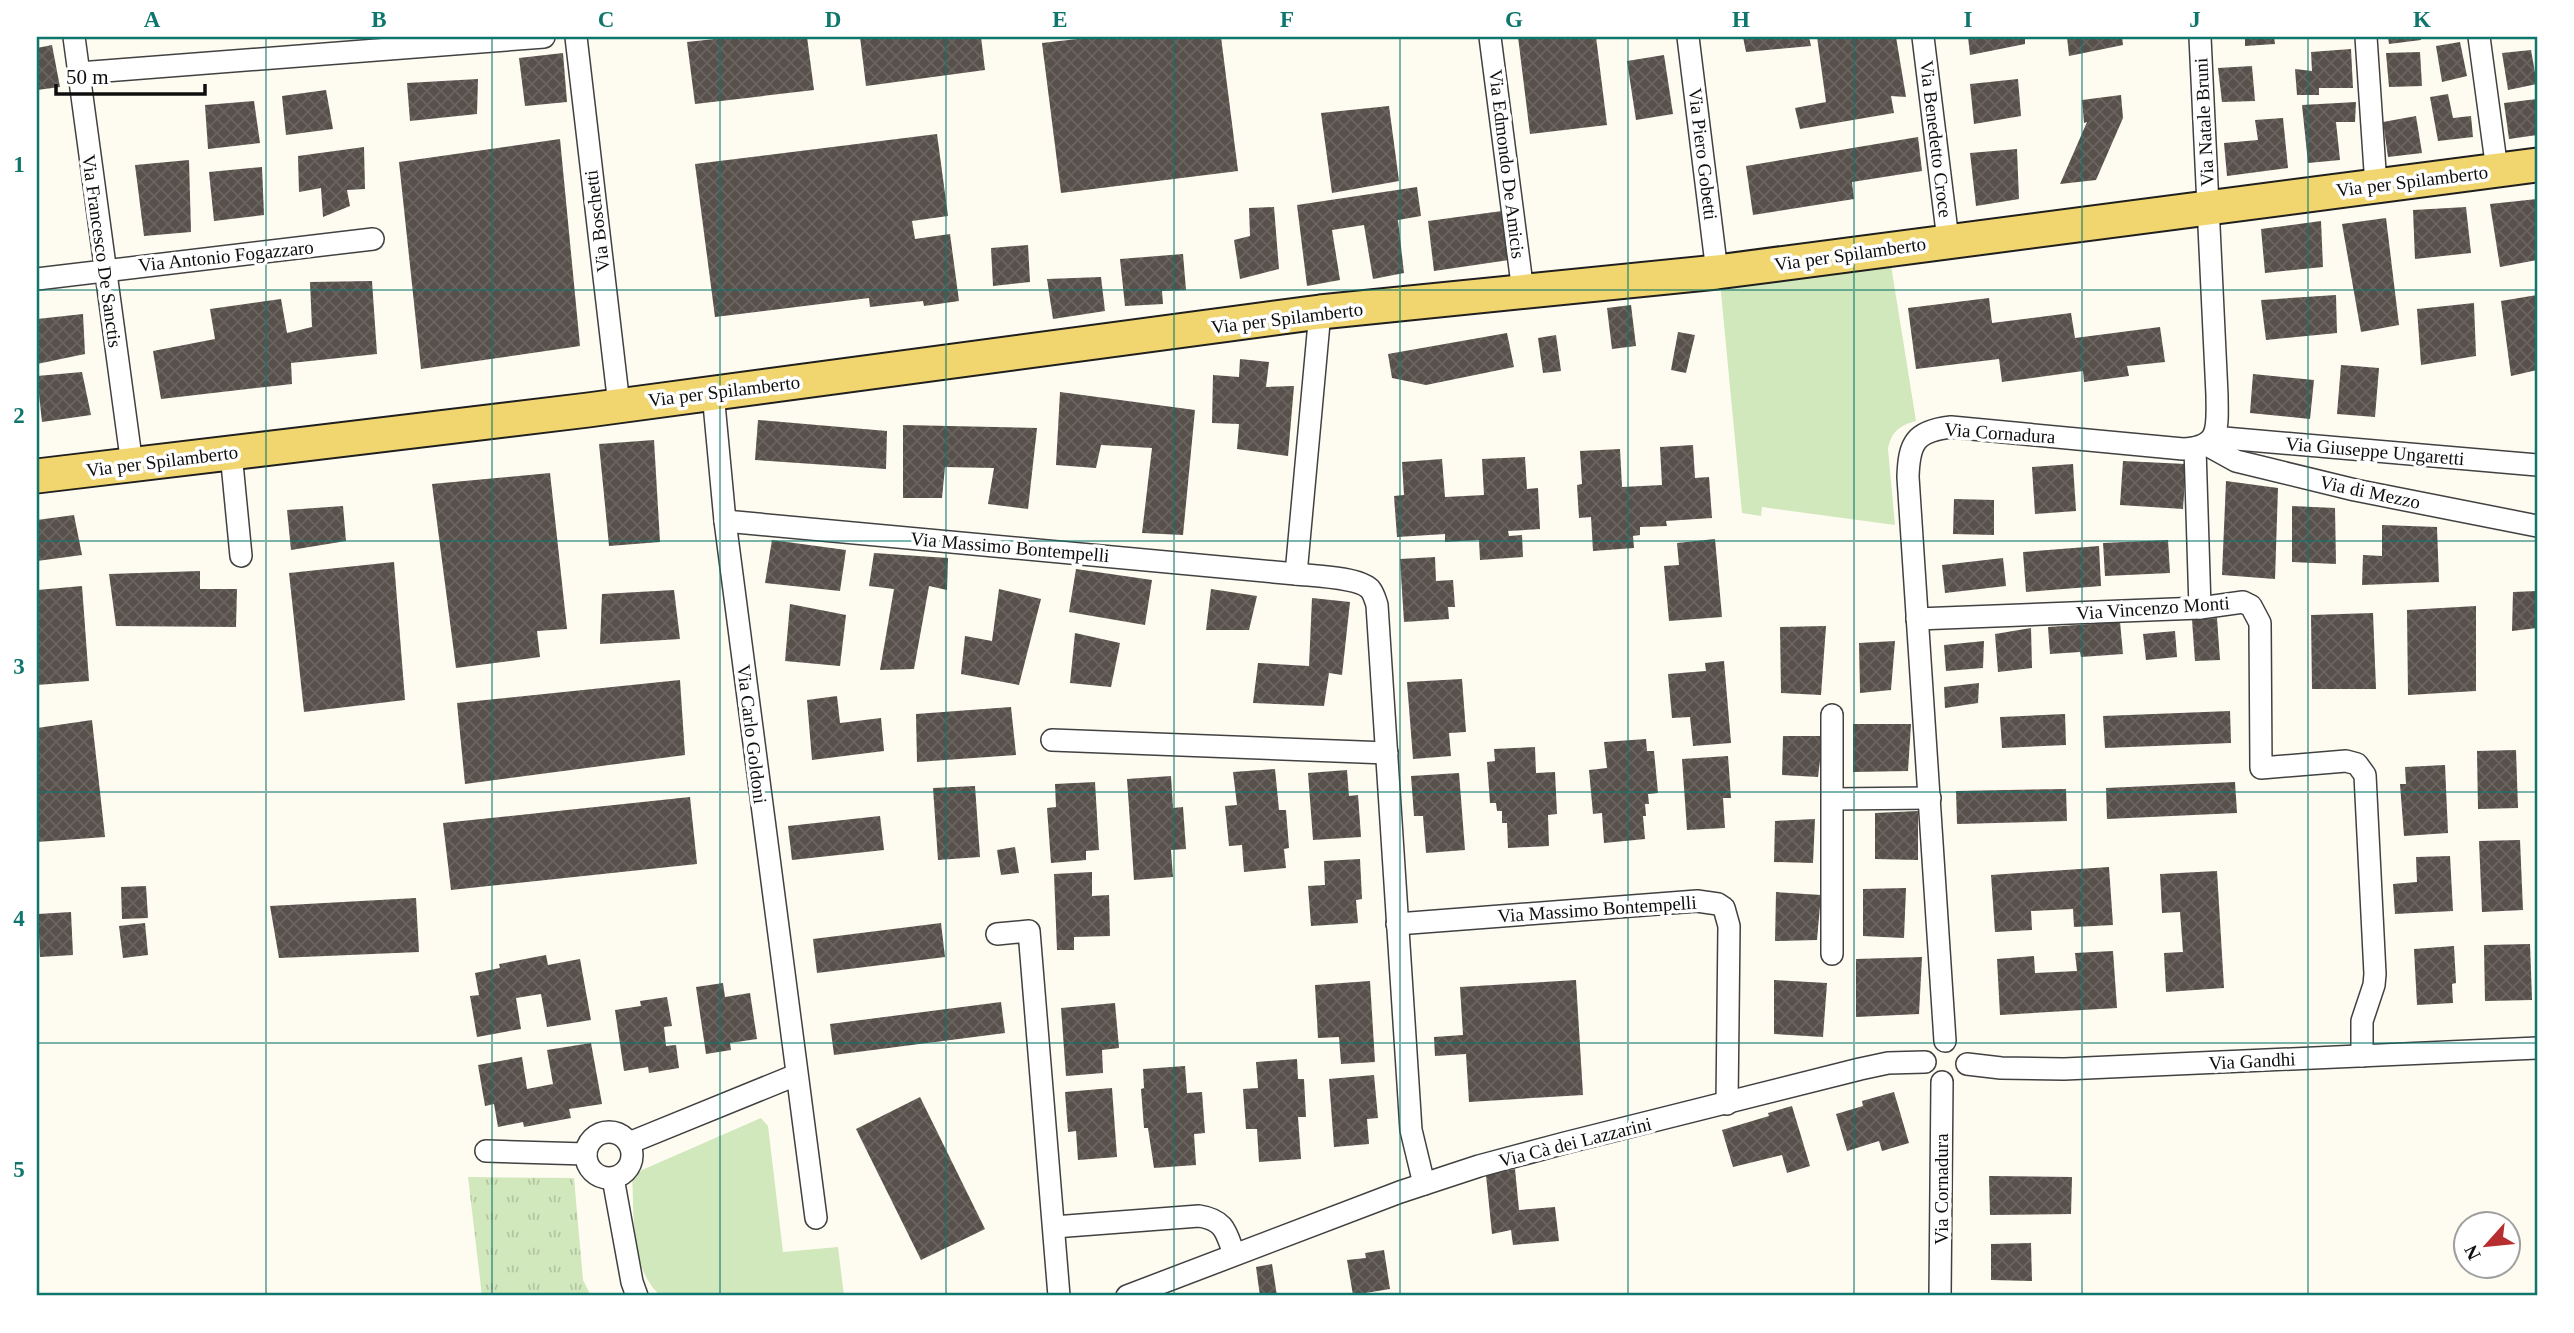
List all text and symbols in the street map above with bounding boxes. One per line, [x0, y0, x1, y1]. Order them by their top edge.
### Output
text: A [144, 7, 161, 32]
text: B [371, 7, 387, 32]
text: C [598, 7, 614, 32]
text: D [825, 7, 841, 32]
text: E [1052, 7, 1068, 32]
text: F [1280, 7, 1294, 32]
text: G [1505, 7, 1523, 32]
text: H [1732, 7, 1750, 32]
text: I [1964, 7, 1973, 32]
text: J [2189, 7, 2201, 32]
text: K [2413, 7, 2431, 32]
scale bar [56, 52, 205, 96]
street label: Via Natale Bruni [2190, 57, 2218, 187]
street label: Via Benedetto Croce [1916, 59, 1956, 219]
text: 50 m [66, 65, 109, 89]
street label: Via Edmondo De Amicis [1485, 68, 1529, 260]
street label: Via Piero Gobetti [1684, 87, 1722, 221]
text: 1 [13, 152, 25, 177]
street label: Via Francesco De Sanctis [78, 153, 126, 349]
street label: Via per Spilamberto [2335, 161, 2489, 201]
street label: Via Boschetti [580, 169, 614, 273]
street label: Via per Spilamberto [1773, 233, 1927, 275]
street label: Via Antonio Fogazzaro [137, 236, 315, 276]
street label: Via per Spilamberto [1210, 298, 1364, 338]
street label: Via per Spilamberto [647, 371, 801, 411]
text: 2 [13, 403, 25, 428]
street label: Via Cornadura [1944, 419, 2057, 447]
street label: Via Giuseppe Ungaretti [2285, 433, 2465, 469]
street label: Via per Spilamberto [85, 441, 239, 481]
street label: Via di Mezzo [2318, 471, 2422, 513]
street label: Via Massimo Bontempelli [910, 528, 1110, 566]
street label: Via Vincenzo Monti [2076, 592, 2230, 624]
text: 3 [13, 654, 25, 679]
street label: Via Carlo Goldoni [733, 663, 771, 805]
street label: Via Massimo Bontempelli [1497, 892, 1697, 926]
text: 4 [13, 906, 25, 931]
street label: Via Gandhi [2208, 1048, 2296, 1074]
street label: Via Cà dei Lazzarini [1496, 1113, 1654, 1171]
street label: Via Cornadura [1931, 1133, 1952, 1245]
text: 5 [13, 1157, 25, 1182]
north arrow [2452, 1210, 2522, 1280]
text: N [2460, 1241, 2485, 1263]

